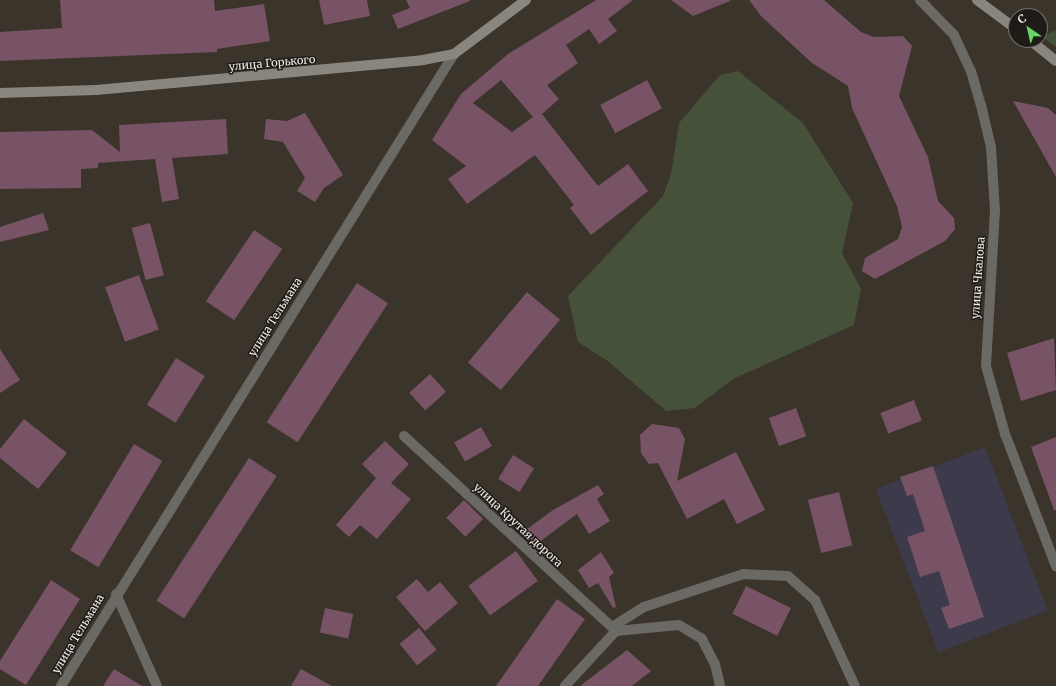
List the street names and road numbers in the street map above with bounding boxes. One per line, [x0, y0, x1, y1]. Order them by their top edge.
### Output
street label: улица Горького [228, 53, 316, 73]
street label: улица Чкалова [969, 236, 987, 320]
street label: улица Тельмана [245, 275, 305, 359]
street label: улица Крутая дорога [471, 480, 565, 570]
street label: улица Тельмана [49, 592, 107, 676]

